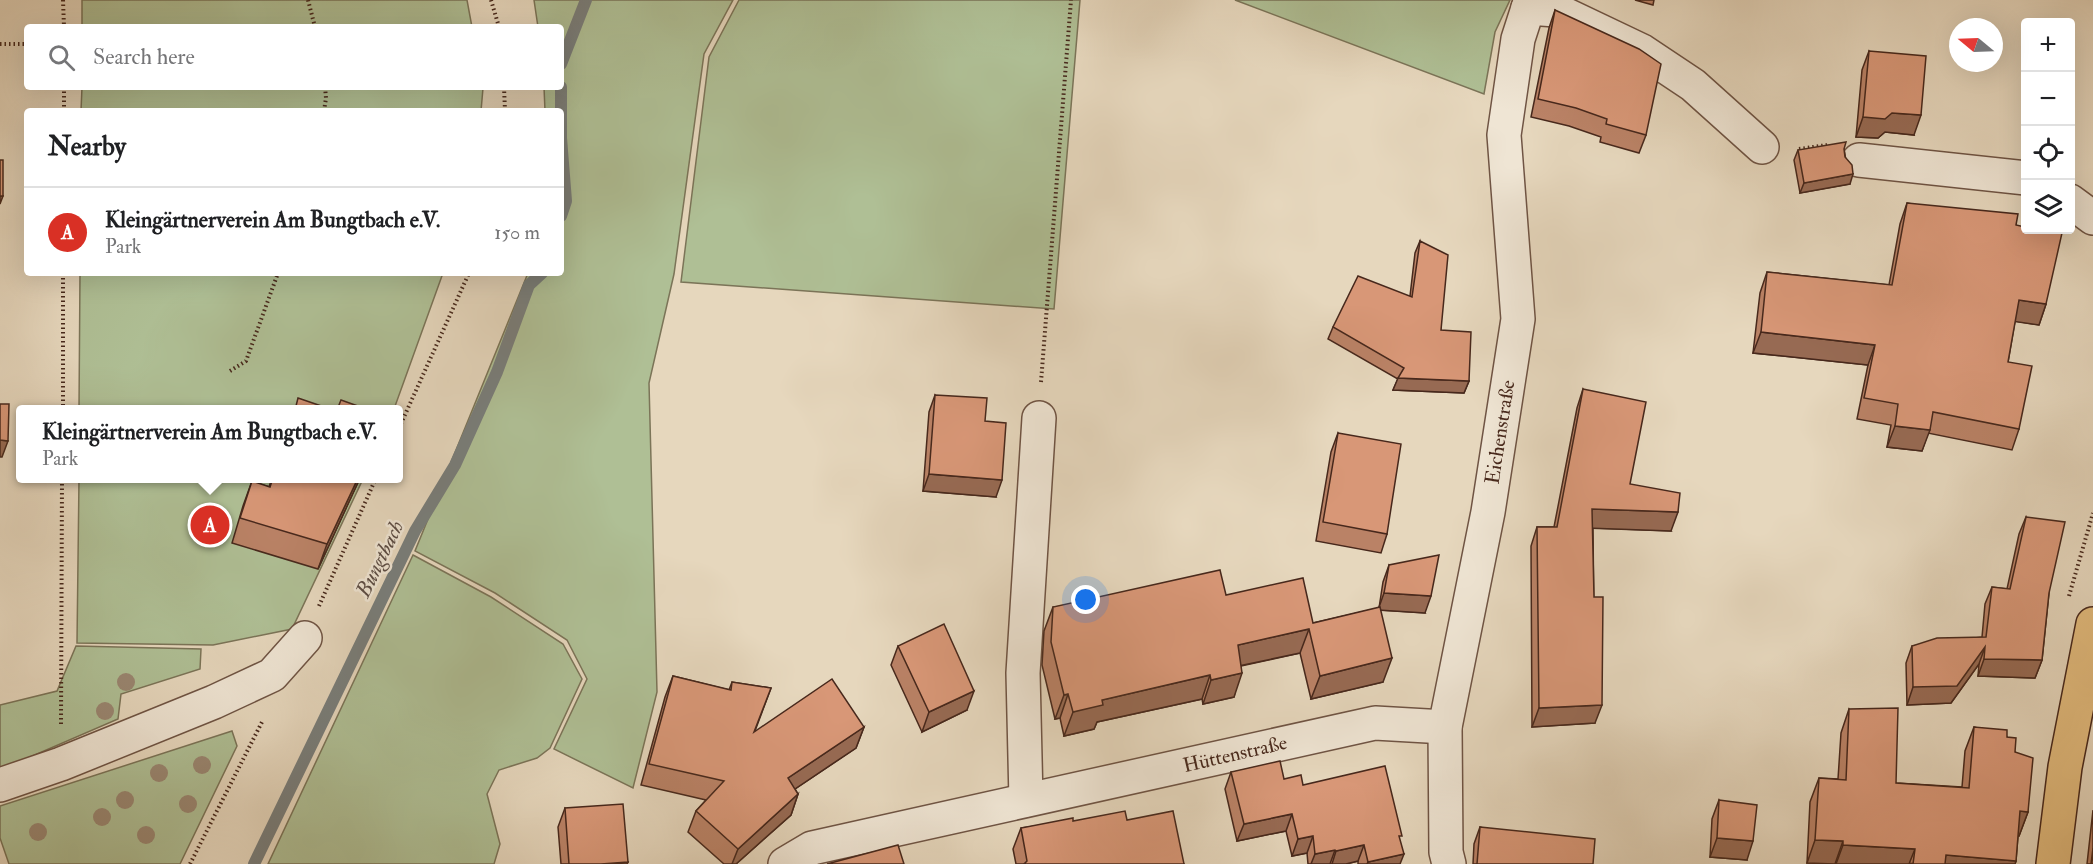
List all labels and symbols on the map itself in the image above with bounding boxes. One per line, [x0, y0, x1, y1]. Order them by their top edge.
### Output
north arrow [1949, 18, 2003, 72]
street label: Eichenstraße [1479, 378, 1521, 486]
pin: A [190, 502, 230, 548]
water label: Bungtbach [349, 516, 410, 603]
your location [1071, 585, 1100, 614]
street label: Hüttenstraße [1180, 730, 1290, 778]

